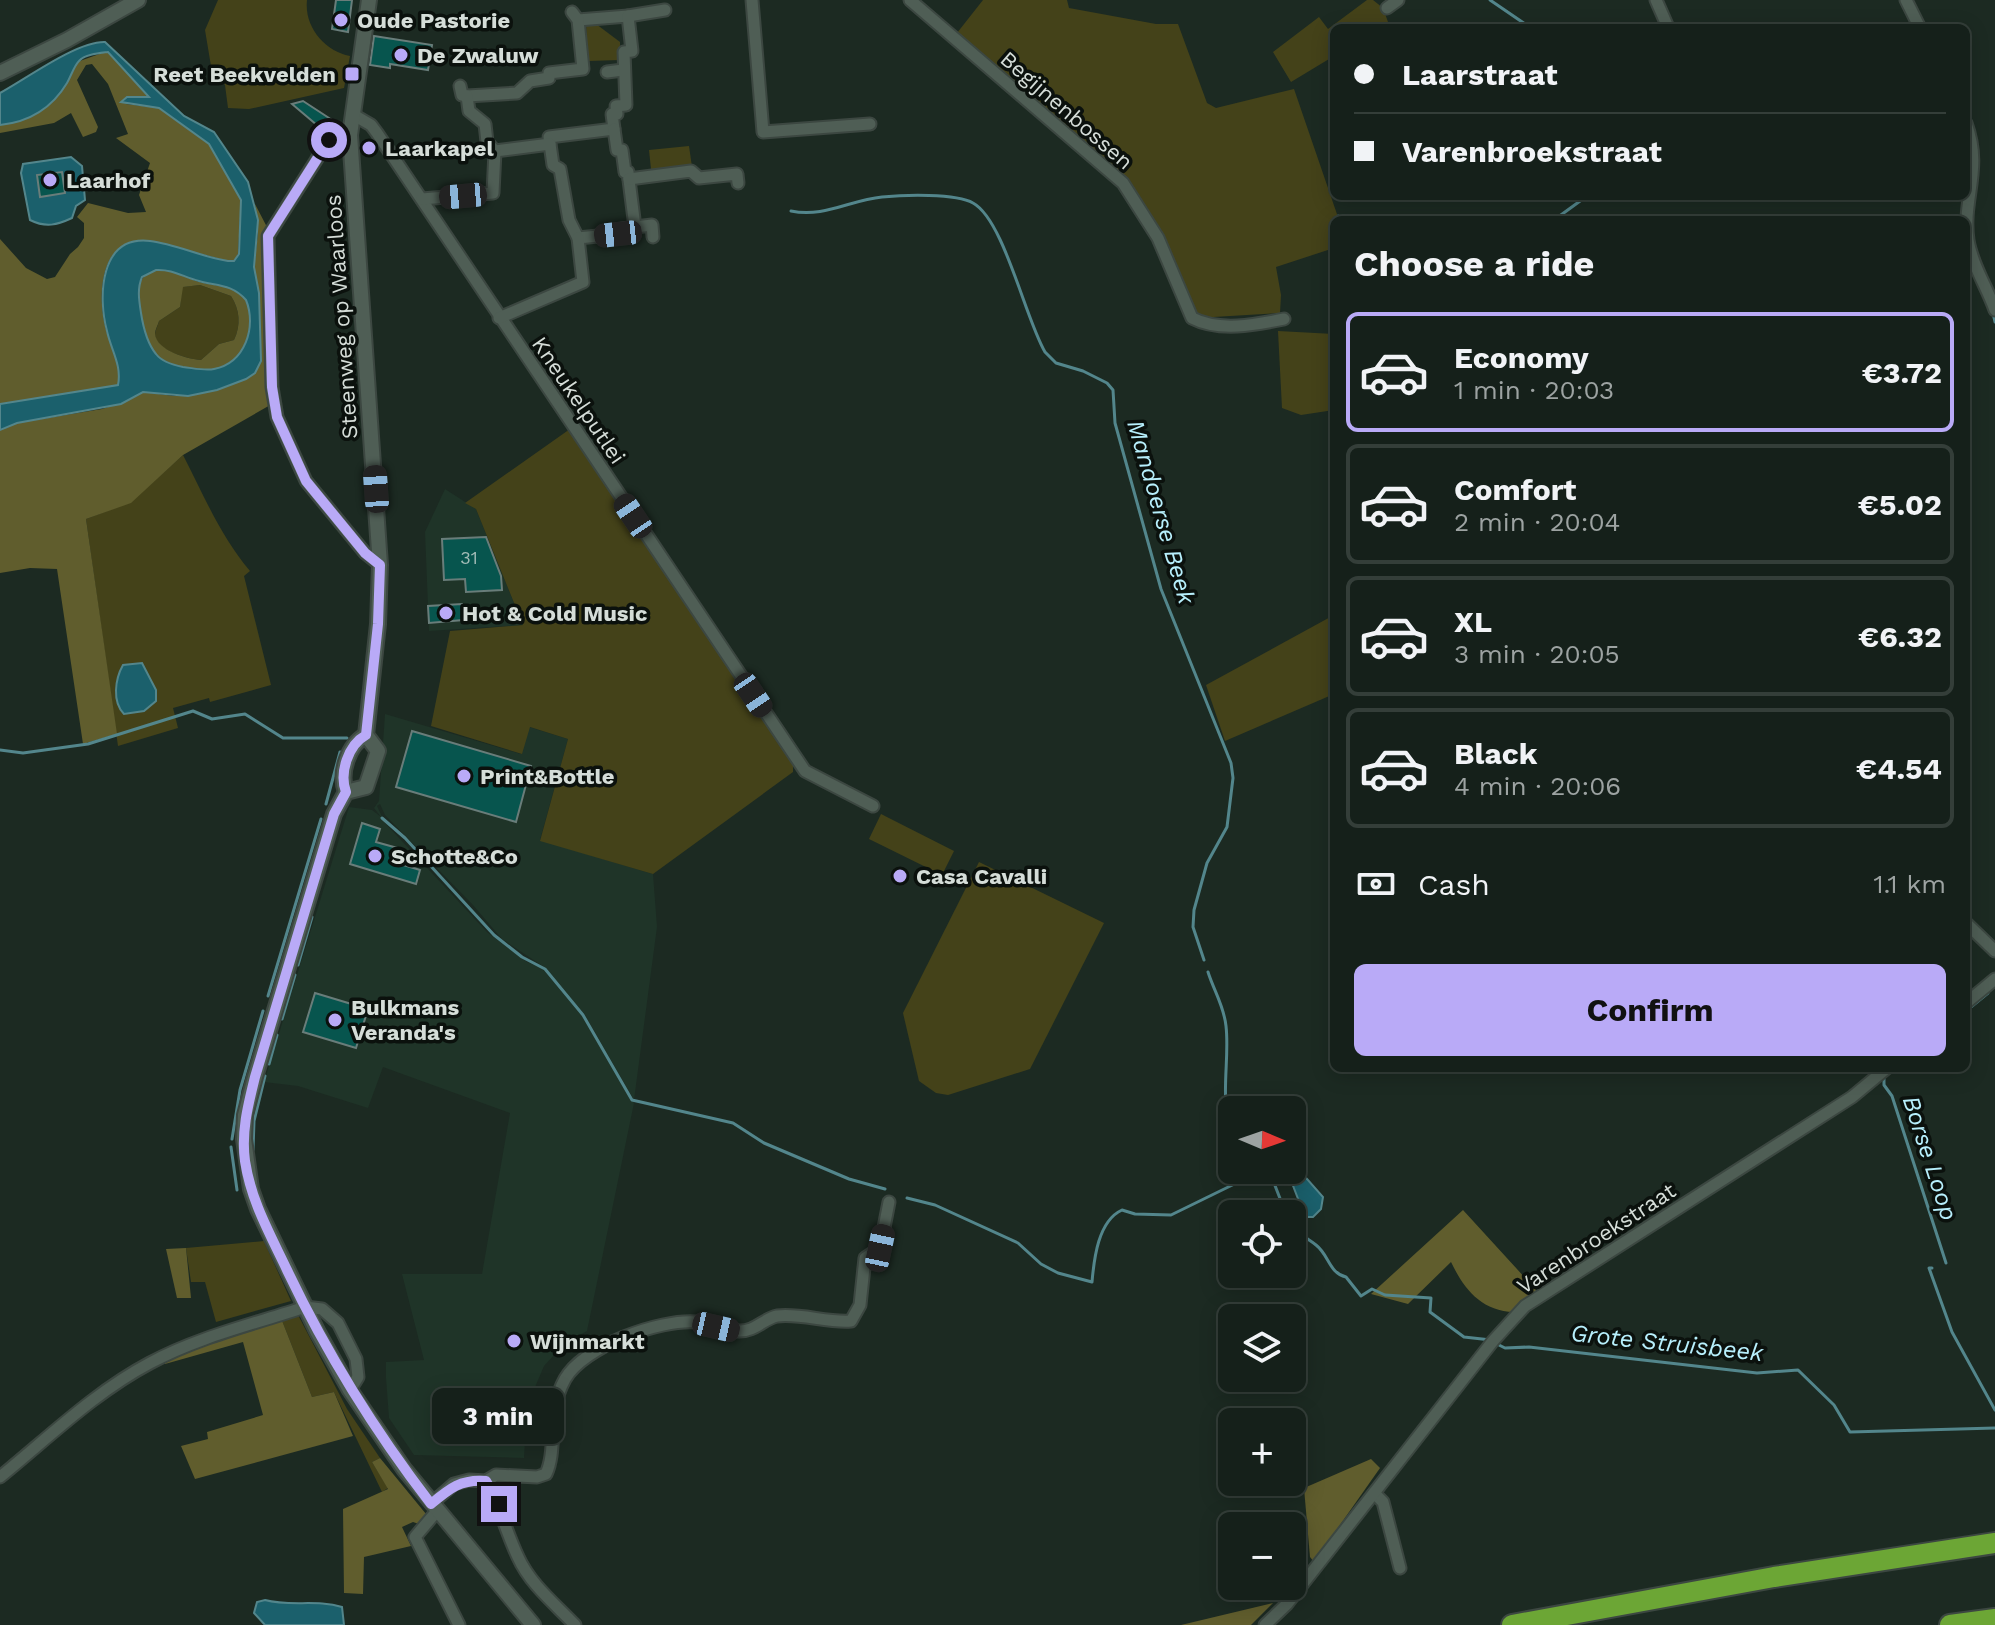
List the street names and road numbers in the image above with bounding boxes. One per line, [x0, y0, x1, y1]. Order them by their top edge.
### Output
street label: Begijnenbossen [995, 46, 1138, 175]
street label: Steenweg op Waarloos [320, 194, 363, 440]
street label: Kneukelputlei [527, 332, 630, 468]
street label: Varenbroekstraat [1512, 1178, 1680, 1299]

